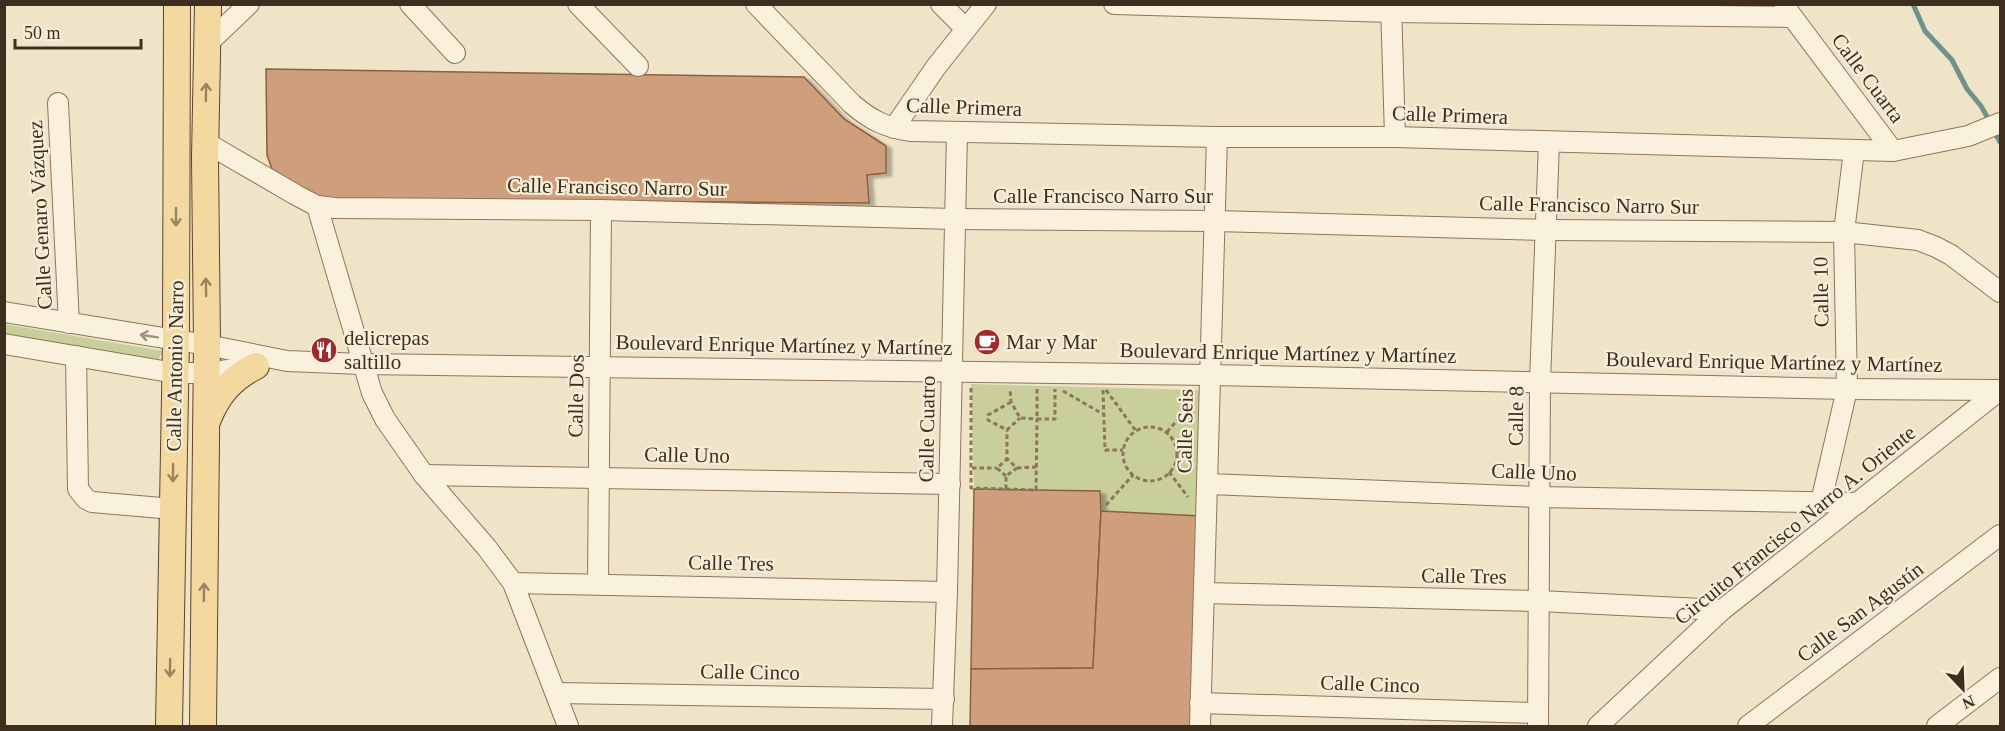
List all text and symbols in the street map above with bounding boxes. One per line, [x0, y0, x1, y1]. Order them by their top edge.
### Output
scale bar [15, 12, 141, 50]
text: 50 m [24, 23, 61, 43]
street label: Calle Cuarta [1827, 29, 1910, 128]
one-way arrow [201, 82, 212, 102]
street label: Calle Primera [906, 93, 1023, 121]
street label: Calle Primera [1392, 101, 1509, 129]
street label: Calle Genaro Vázquez [23, 120, 57, 310]
street label: Calle Francisco Narro Sur [507, 173, 727, 201]
street label: Calle Francisco Narro Sur [993, 184, 1213, 208]
street label: Calle Francisco Narro Sur [1479, 191, 1699, 219]
one-way arrow [170, 207, 182, 227]
street label: Calle 10 [1808, 257, 1834, 327]
one-way arrow [200, 277, 212, 297]
street label: Calle Antonio Narro [162, 280, 188, 452]
place label: delicrepas saltillo [344, 326, 429, 374]
cafe icon: Mar y Mar [972, 327, 1002, 357]
one-way arrow [140, 330, 160, 341]
street label: Boulevard Enrique Martínez y Martínez [615, 330, 953, 360]
place label: Mar y Mar [1006, 330, 1097, 354]
restaurant icon: delicrepas saltillo [309, 335, 339, 365]
street label: Boulevard Enrique Martínez y Martínez [1119, 338, 1457, 368]
street label: Boulevard Enrique Martínez y Martínez [1605, 347, 1943, 377]
street label: Calle Dos [563, 354, 589, 438]
street label: Calle Cuatro [914, 375, 940, 483]
street label: Calle 8 [1503, 386, 1529, 446]
street label: Calle Seis [1172, 389, 1198, 473]
street label: Circuito Francisco Narro A. Oriente [1670, 420, 1920, 630]
street label: Calle Uno [644, 442, 730, 468]
street label: Calle Uno [1491, 459, 1577, 485]
one-way arrow [168, 463, 179, 483]
street label: Calle Tres [688, 550, 774, 576]
street label: Calle San Agustín [1792, 556, 1928, 667]
street label: Calle Tres [1421, 563, 1507, 589]
one-way arrow [198, 583, 210, 603]
one-way arrow [164, 658, 176, 678]
street label: Calle Cinco [700, 659, 800, 685]
north arrow [1933, 659, 1993, 719]
street label: Calle Cinco [1320, 670, 1420, 698]
text: N [1960, 692, 1977, 713]

